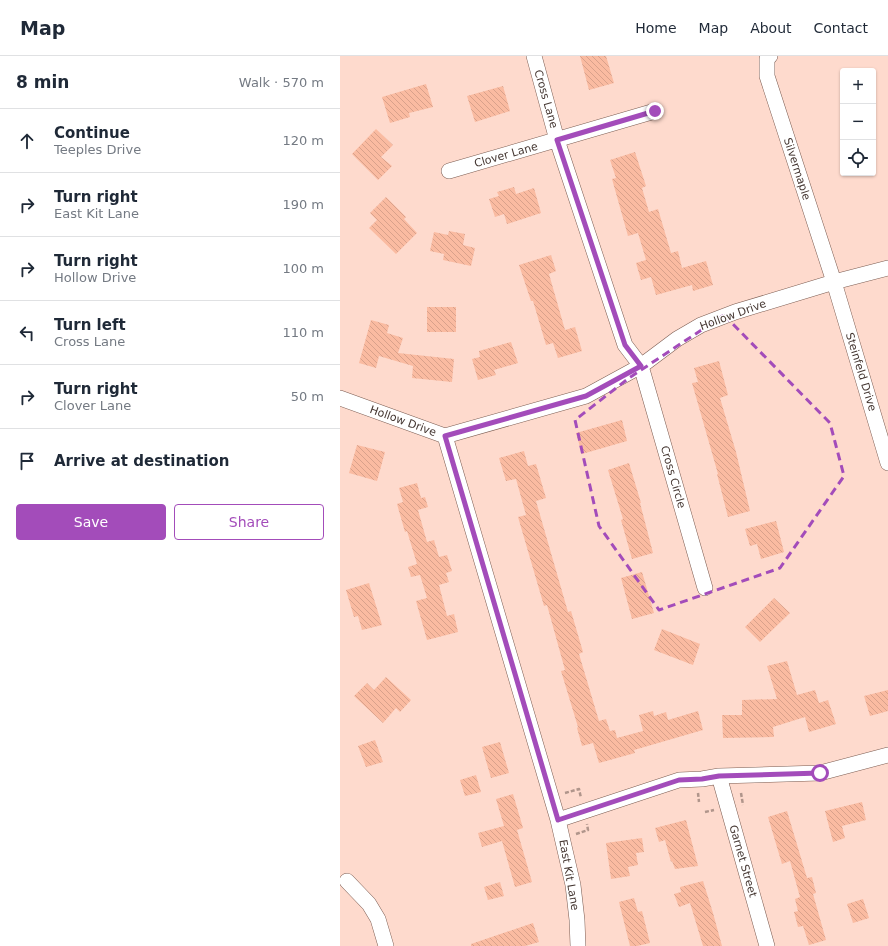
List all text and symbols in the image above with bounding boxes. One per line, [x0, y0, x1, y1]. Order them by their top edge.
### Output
text: Map [20, 17, 65, 39]
text: Home [635, 20, 677, 36]
text: Map [699, 20, 728, 36]
text: About [750, 20, 792, 36]
text: Contact [814, 20, 868, 36]
street label: Cross Lane [531, 68, 561, 130]
map controls [840, 68, 876, 176]
button: + [840, 68, 876, 104]
text: 8 min [16, 72, 69, 92]
text: Walk · 570 m [239, 75, 324, 90]
route end [646, 102, 664, 120]
button: − [840, 104, 876, 140]
text: Continue [54, 124, 130, 142]
icon: ahead [16, 130, 38, 152]
text: 120 m [282, 133, 324, 148]
street label: Silvermaple [781, 136, 813, 202]
street label: Clover Lane [473, 140, 539, 170]
button: locate [840, 140, 876, 176]
text: Teeples Drive [54, 142, 141, 157]
text: Turn right [54, 188, 138, 206]
icon: right [16, 194, 38, 216]
text: 190 m [282, 197, 324, 212]
text: East Kit Lane [54, 206, 139, 221]
text: Turn right [54, 252, 138, 270]
icon: right [16, 258, 38, 280]
text: 100 m [282, 261, 324, 276]
text: Hollow Drive [54, 270, 136, 285]
street label: Hollow Drive [698, 297, 768, 333]
text: Turn left [54, 316, 126, 334]
icon: left [16, 322, 38, 344]
text: 110 m [282, 325, 324, 340]
street label: Steinfeld Drive [843, 331, 879, 413]
text: Cross Lane [54, 334, 125, 349]
text: Turn right [54, 380, 138, 398]
icon: right [16, 386, 38, 408]
text: 50 m [291, 389, 324, 404]
text: Clover Lane [54, 398, 131, 413]
street label: Hollow Drive [368, 403, 438, 439]
street label: Cross Circle [658, 444, 688, 510]
icon: arrive [16, 450, 38, 472]
text: Arrive at destination [54, 452, 229, 470]
button: Save [16, 504, 166, 540]
button: Share [174, 504, 324, 540]
route start [811, 764, 829, 782]
street label: Garnet Street [726, 823, 760, 899]
street label: East Kit Lane [556, 838, 582, 912]

